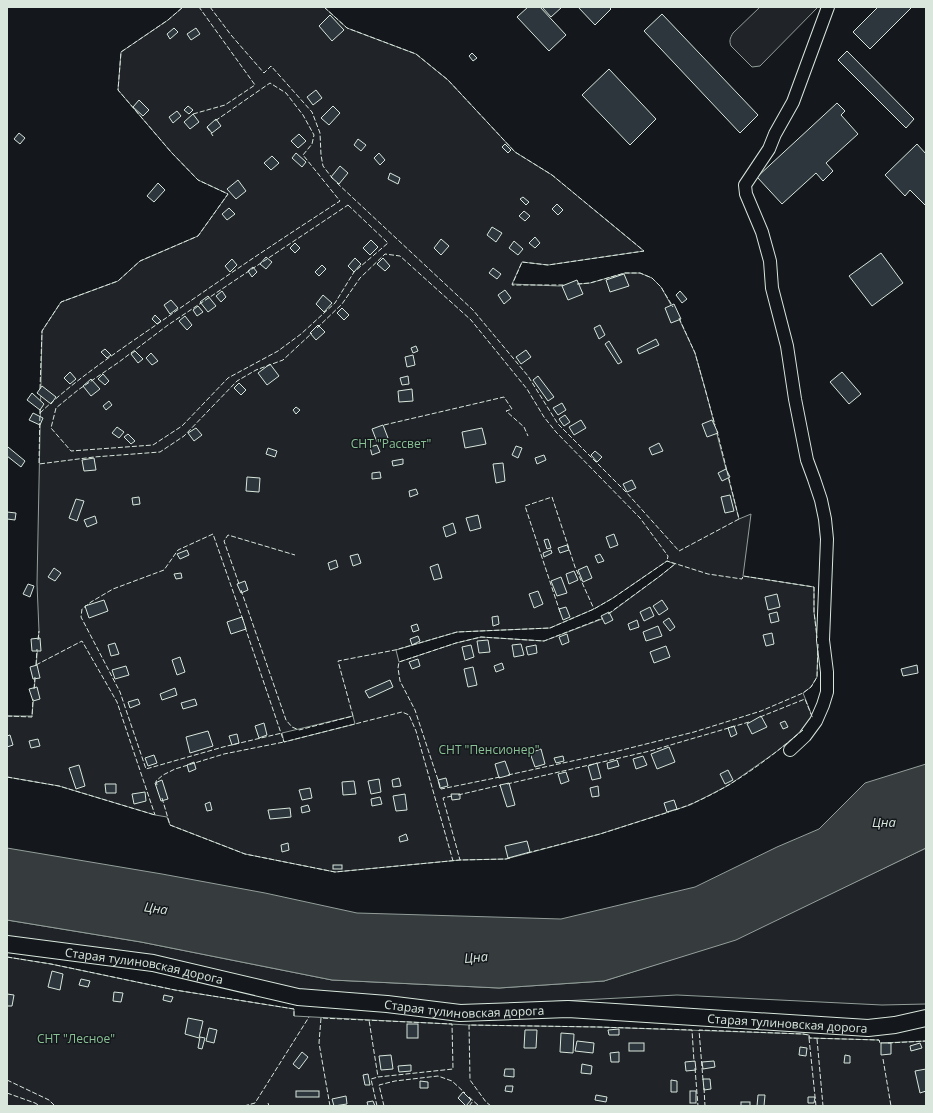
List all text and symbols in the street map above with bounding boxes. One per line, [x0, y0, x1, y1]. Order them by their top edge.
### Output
park label: СНТ "Рассвет" [351, 435, 431, 452]
park label: СНТ "Пенсионер" [438, 741, 540, 758]
water label: Цна [872, 813, 897, 831]
water label: Цна [143, 897, 170, 919]
street label: Старая тулиновская дорога [64, 943, 225, 988]
water label: Цна [463, 947, 489, 967]
street label: Старая тулиновская дорога [383, 995, 545, 1022]
street label: Старая тулиновская дорога [707, 1009, 868, 1036]
park label: СНТ "Лесное" [37, 1030, 115, 1047]

